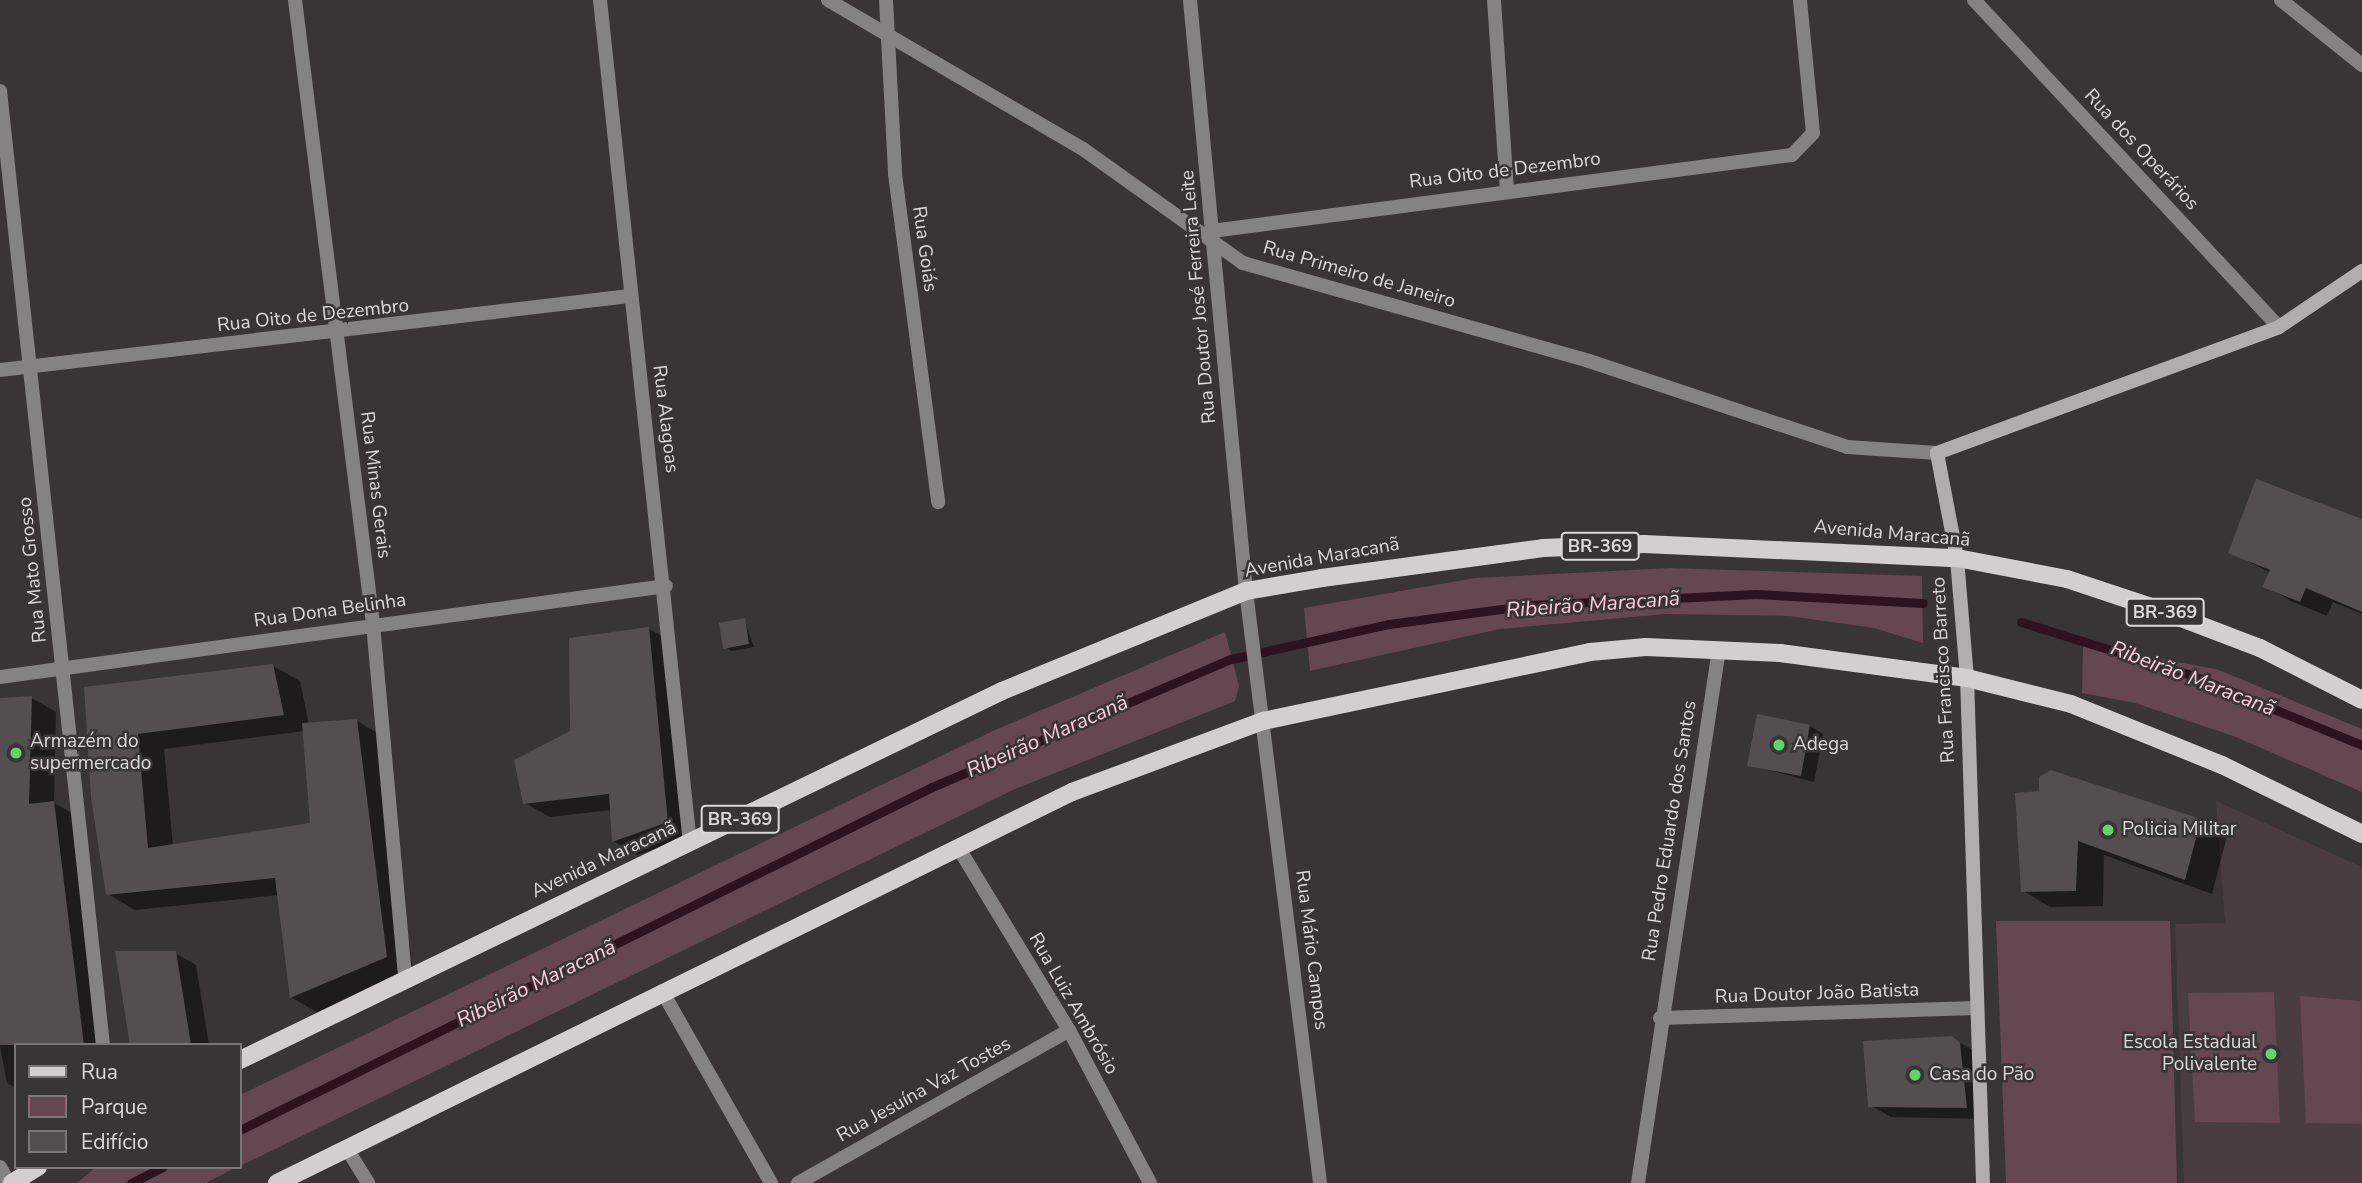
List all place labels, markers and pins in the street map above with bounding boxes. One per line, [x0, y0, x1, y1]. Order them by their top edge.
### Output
place label: Armazém do supermercado [30, 731, 151, 775]
place label: Adega [1793, 734, 1849, 756]
marker: Adega [1771, 737, 1787, 753]
marker: Armazém do supermercado [8, 745, 24, 761]
place label: Policia Militar [2122, 819, 2237, 841]
marker: Policia Militar [2100, 822, 2116, 838]
place label: Escola Estadual Polivalente [2123, 1032, 2257, 1076]
marker: Escola Estadual Polivalente [2263, 1046, 2279, 1062]
place label: Casa do Pão [1929, 1064, 2034, 1086]
marker: Casa do Pão [1907, 1067, 1923, 1083]

